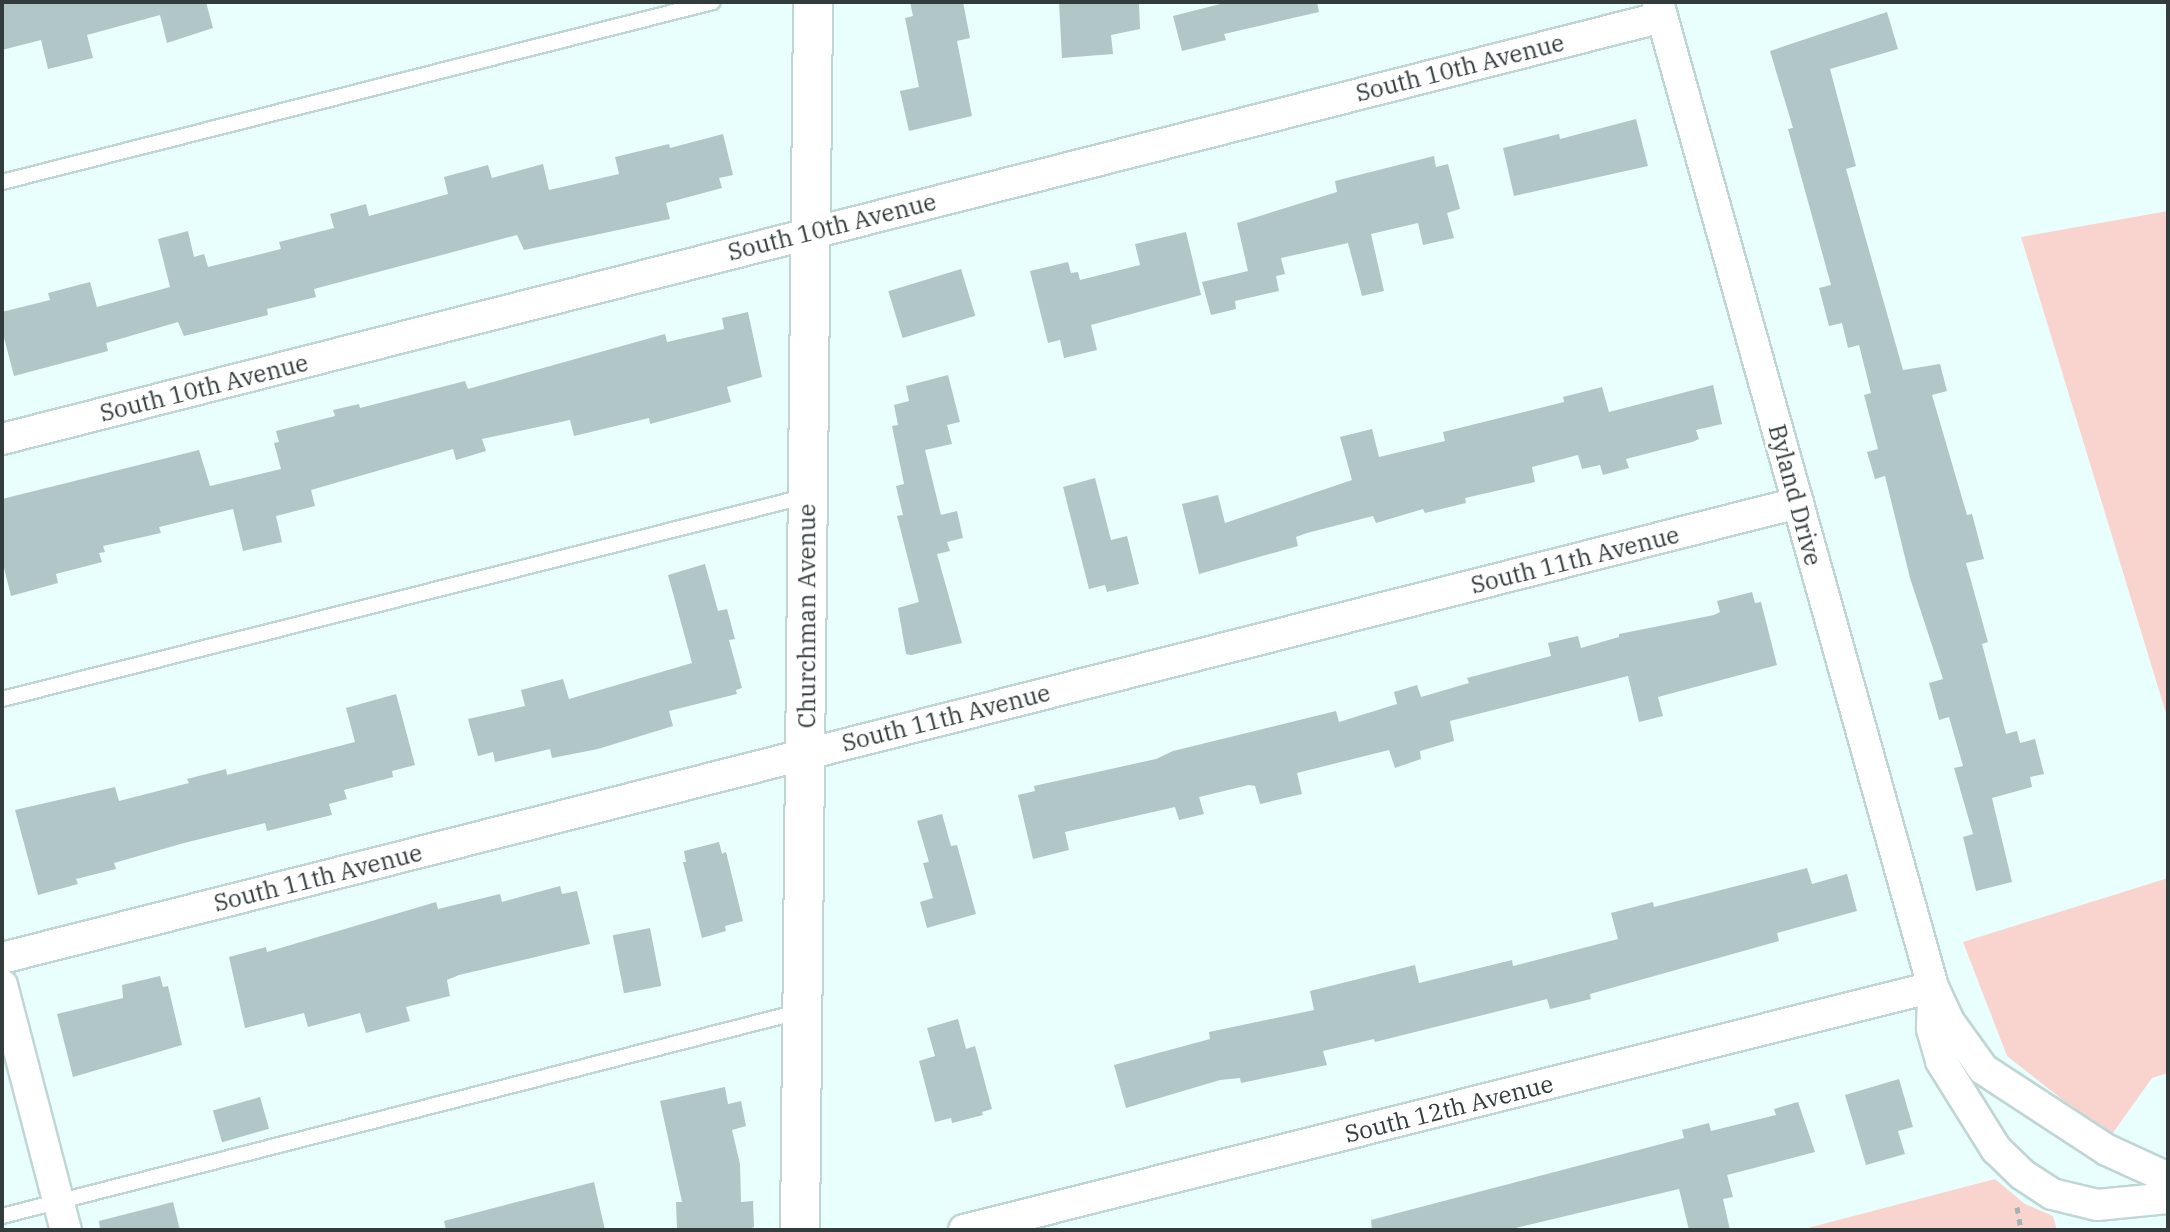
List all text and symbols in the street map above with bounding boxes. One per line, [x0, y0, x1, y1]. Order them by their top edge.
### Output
street label: South 10th Avenue [1353, 28, 1567, 108]
street label: South 10th Avenue [725, 187, 939, 267]
street label: South 10th Avenue [97, 348, 311, 428]
street label: Byland Drive [1762, 421, 1828, 569]
street label: Churchman Avenue [793, 504, 821, 728]
street label: South 11th Avenue [1468, 520, 1682, 600]
street label: South 11th Avenue [839, 678, 1053, 758]
street label: South 11th Avenue [211, 838, 425, 918]
street label: South 12th Avenue [1342, 1069, 1556, 1149]

